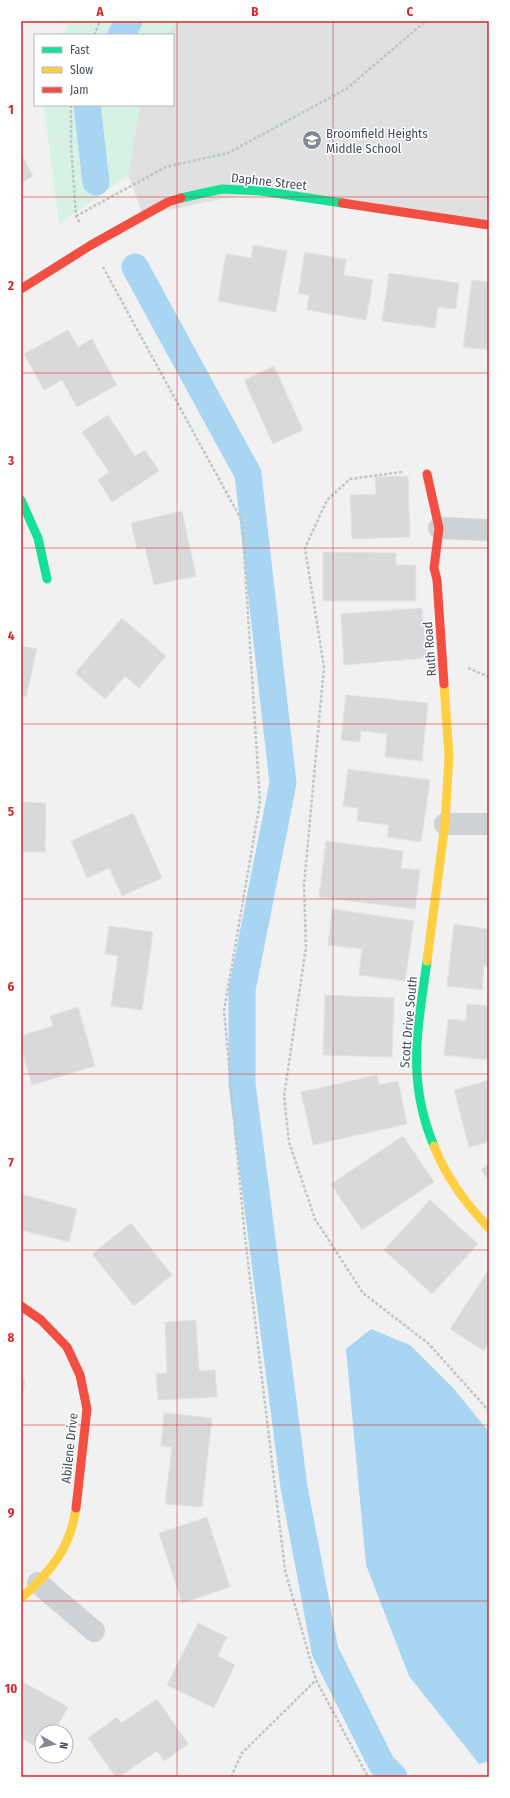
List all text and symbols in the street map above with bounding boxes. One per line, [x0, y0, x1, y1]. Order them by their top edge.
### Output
text: A [95, 4, 104, 19]
text: B [251, 4, 259, 19]
text: C [407, 4, 414, 19]
legend [34, 34, 174, 106]
text: Fast [70, 43, 89, 57]
text: Slow [70, 63, 93, 77]
text: Jam [70, 83, 88, 97]
text: 1 [8, 102, 14, 117]
place label: Broomfield Heights Middle School [326, 126, 428, 156]
school or university icon: Broomfield Heights Middle School [301, 129, 323, 151]
street label: Daphne Street [230, 170, 308, 193]
text: 2 [7, 278, 14, 293]
text: 3 [7, 453, 14, 468]
street label: Ruth Road [420, 621, 439, 677]
text: 4 [8, 628, 15, 643]
text: 5 [8, 804, 14, 819]
street label: Scott Drive South [397, 976, 420, 1068]
text: 6 [8, 979, 15, 994]
text: 7 [8, 1155, 14, 1170]
text: 8 [8, 1330, 15, 1345]
street label: Abilene Drive [58, 1412, 81, 1484]
text: 9 [8, 1505, 15, 1520]
text: 10 [5, 1681, 17, 1696]
north arrow [34, 1724, 74, 1764]
text: N [56, 1741, 70, 1750]

